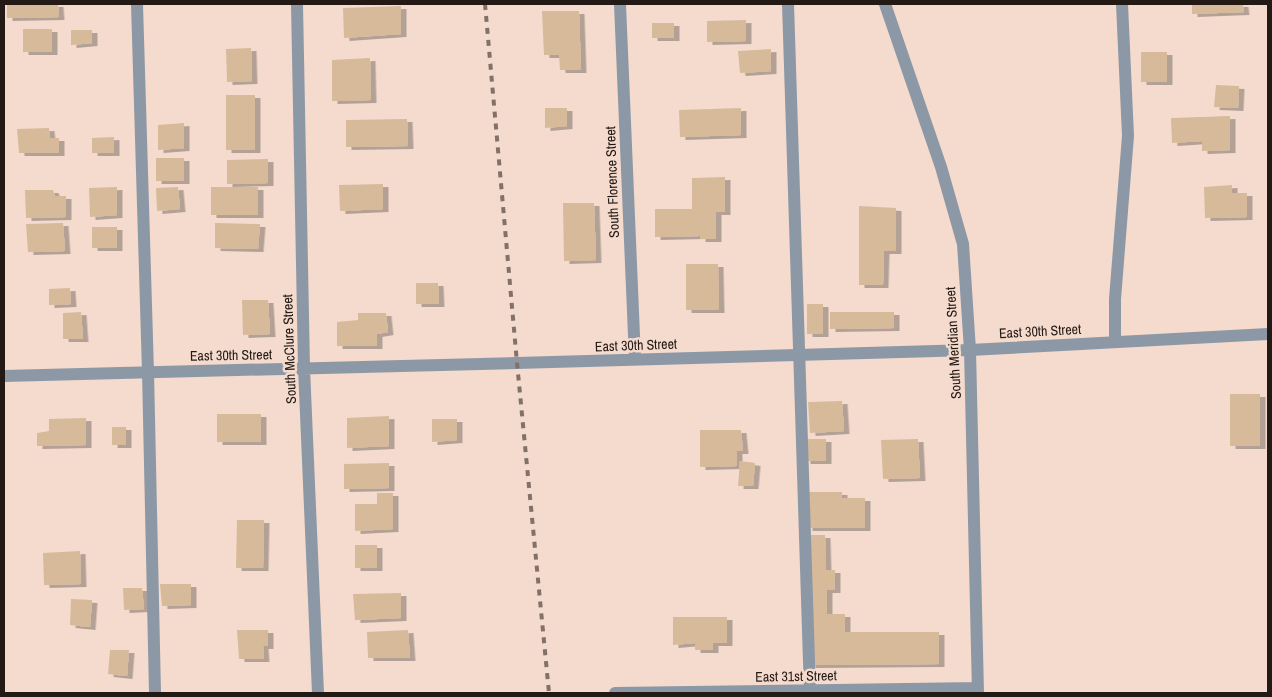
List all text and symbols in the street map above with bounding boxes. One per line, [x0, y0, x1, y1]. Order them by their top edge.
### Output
street label: South Florence Street [601, 126, 623, 238]
street label: South Meridian Street [941, 286, 965, 400]
street label: South McClure Street [278, 294, 300, 404]
street label: East 30th Street [998, 320, 1082, 342]
street label: East 30th Street [595, 335, 677, 355]
street label: East 30th Street [190, 345, 272, 365]
street label: East 31st Street [755, 666, 837, 686]

